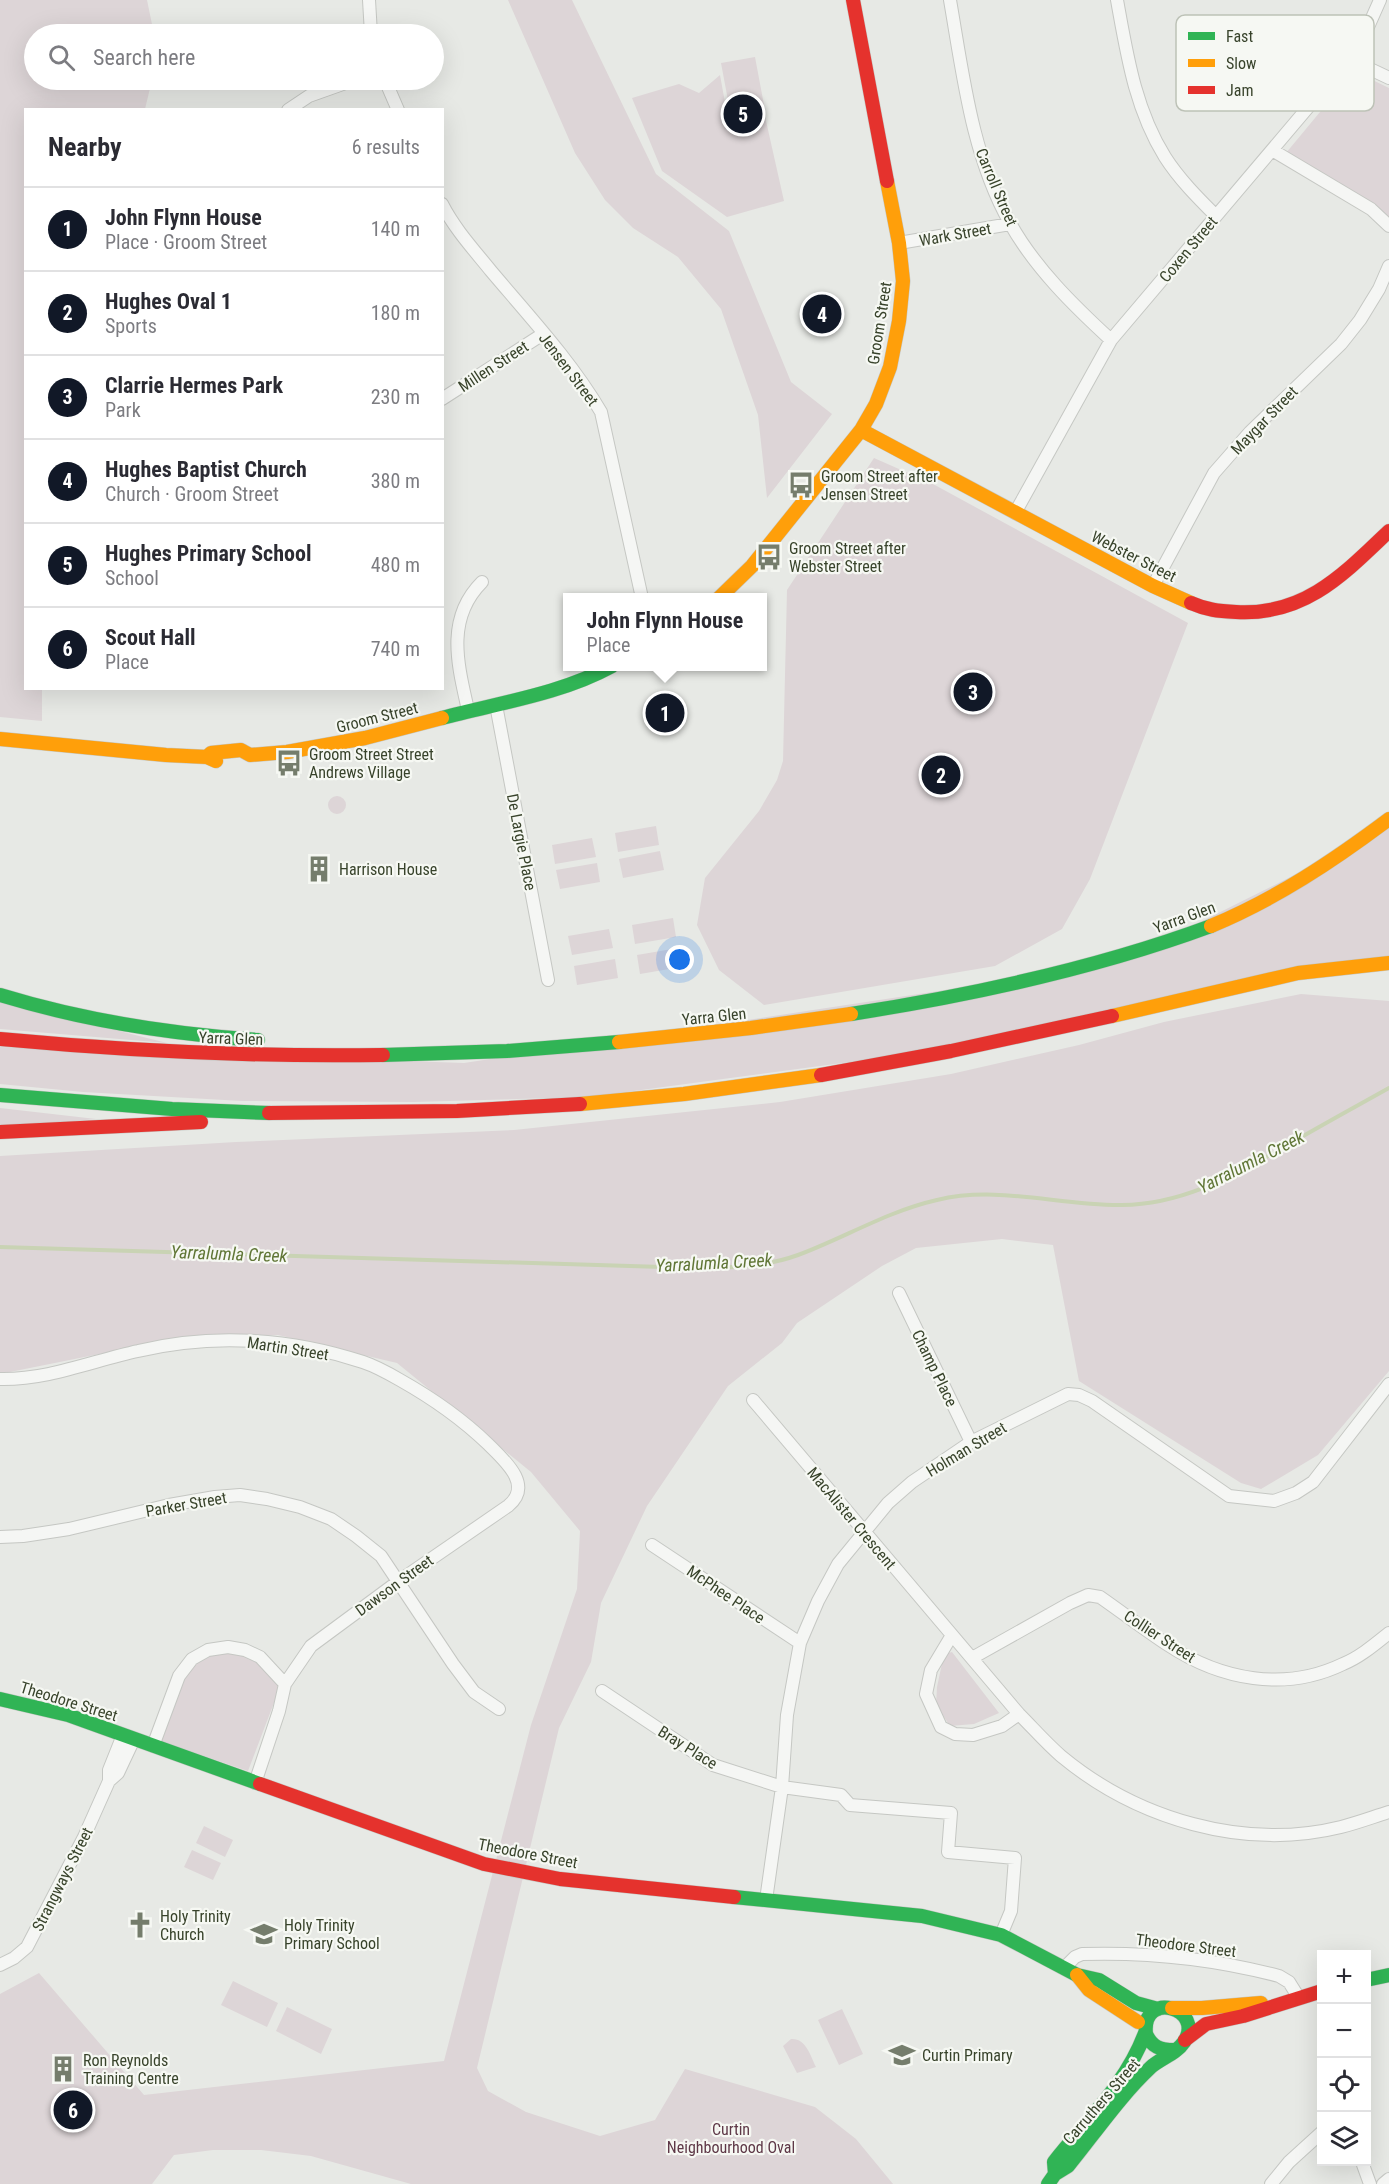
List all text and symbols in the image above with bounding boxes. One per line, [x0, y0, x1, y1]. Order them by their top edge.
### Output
legend [1176, 15, 1374, 111]
search box [24, 24, 444, 90]
text: Fast [1226, 27, 1253, 46]
icon: search [45, 41, 78, 74]
text: Search here [93, 45, 195, 70]
text: Slow [1226, 54, 1256, 73]
text: Jam [1226, 81, 1253, 100]
pin: 5 [724, 92, 762, 136]
text: Nearby [48, 132, 122, 162]
text: 6 results [352, 135, 420, 159]
street label: Carroll Street [972, 145, 1022, 229]
text: John Flynn House [105, 205, 262, 230]
street label: Coxen Street [1155, 212, 1222, 286]
text: 1 [62, 217, 73, 241]
text: 140 m [371, 217, 420, 241]
street label: Wark Street [918, 219, 993, 250]
text: Place · Groom Street [105, 230, 267, 254]
street label: Groom Street [864, 280, 895, 366]
text: Hughes Oval 1 [105, 289, 232, 314]
pin: 4 [802, 292, 842, 336]
text: 2 [62, 301, 73, 325]
text: 180 m [371, 301, 420, 325]
text: Sports [105, 314, 157, 338]
street label: Jensen Street [535, 329, 602, 410]
street label: Millen Street [455, 337, 532, 396]
text: Clarrie Hermes Park [105, 373, 283, 398]
street label: Maygar Street [1227, 382, 1302, 459]
text: 3 [62, 385, 73, 409]
text: 230 m [371, 385, 420, 409]
text: Park [105, 398, 141, 422]
text: Hughes Baptist Church [105, 457, 307, 482]
place label: Groom Street after Jensen Street [821, 467, 938, 504]
text: 4 [62, 469, 73, 493]
text: 380 m [371, 469, 420, 493]
bus stop icon: Groom Street after Jensen Street [786, 470, 816, 500]
text: Church · Groom Street [105, 482, 279, 506]
street label: Webster Street [1088, 527, 1180, 586]
place label: Groom Street after Webster Street [789, 539, 906, 576]
text: Hughes Primary School [105, 541, 311, 566]
bus stop icon: Groom Street after Webster Street [754, 542, 784, 572]
text: 5 [62, 553, 73, 577]
text: 480 m [371, 553, 420, 577]
text: School [105, 566, 159, 590]
popup [563, 593, 767, 671]
text: John Flynn House [587, 608, 743, 633]
text: Scout Hall [105, 625, 196, 650]
text: Place [587, 633, 630, 657]
text: 6 [62, 637, 73, 661]
text: 740 m [371, 637, 420, 661]
text: Place [105, 650, 149, 674]
pin: 3 [954, 670, 992, 714]
pin: 1 [646, 690, 684, 736]
street label: Groom Street [334, 698, 420, 737]
place label: Groom Street Street Andrews Village [309, 745, 434, 782]
bus stop icon: Groom Street Street Andrews Village [274, 748, 304, 778]
pin: 2 [922, 752, 960, 798]
street label: De Largie Place [503, 792, 540, 892]
building icon: Harrison House [304, 854, 334, 884]
place label: Harrison House [339, 860, 437, 879]
street label: Yarra Glen [1151, 897, 1218, 937]
your location [665, 945, 694, 974]
street label: Yarra Glen [681, 1004, 747, 1029]
street label: Yarra Glen [198, 1028, 264, 1049]
water label: Yarralumla Creek [1194, 1125, 1309, 1197]
water label: Yarralumla Creek [170, 1241, 289, 1266]
water label: Yarralumla Creek [655, 1249, 774, 1276]
street label: Champ Place [908, 1327, 961, 1410]
street label: Martin Street [246, 1333, 330, 1364]
street label: Holman Street [923, 1418, 1010, 1481]
street label: MacAlister Crescent [803, 1463, 900, 1574]
street label: Parker Street [144, 1488, 228, 1521]
street label: Dawson Street [352, 1551, 437, 1620]
street label: McPhee Place [683, 1561, 768, 1627]
street label: Collier Street [1120, 1606, 1199, 1667]
street label: Theodore Street [18, 1678, 120, 1725]
street label: Bray Place [655, 1722, 721, 1773]
street label: Strangways Street [28, 1824, 97, 1934]
street label: Theodore Street [477, 1835, 580, 1872]
place label: Holy Trinity Church [160, 1907, 231, 1944]
church icon: Holy Trinity Church [125, 1910, 155, 1940]
place label: Holy Trinity Primary School [284, 1916, 380, 1953]
school or university icon: Holy Trinity Primary School [249, 1919, 279, 1949]
street label: Theodore Street [1135, 1930, 1237, 1961]
map controls [1317, 1950, 1371, 2166]
button: + [1317, 1950, 1371, 2004]
button: − [1317, 2004, 1371, 2058]
school or university icon: Curtin Primary [887, 2040, 917, 2070]
place label: Curtin Primary [922, 2046, 1013, 2065]
place label: Ron Reynolds Training Centre [83, 2051, 179, 2088]
building icon: Ron Reynolds Training Centre [48, 2054, 78, 2084]
street label: Carruthers Street [1059, 2054, 1144, 2148]
button: locate [1317, 2058, 1371, 2112]
pin: 6 [54, 2088, 92, 2132]
button: layers [1317, 2112, 1371, 2166]
park label: Curtin Neighbourhood Oval [667, 2120, 795, 2157]

